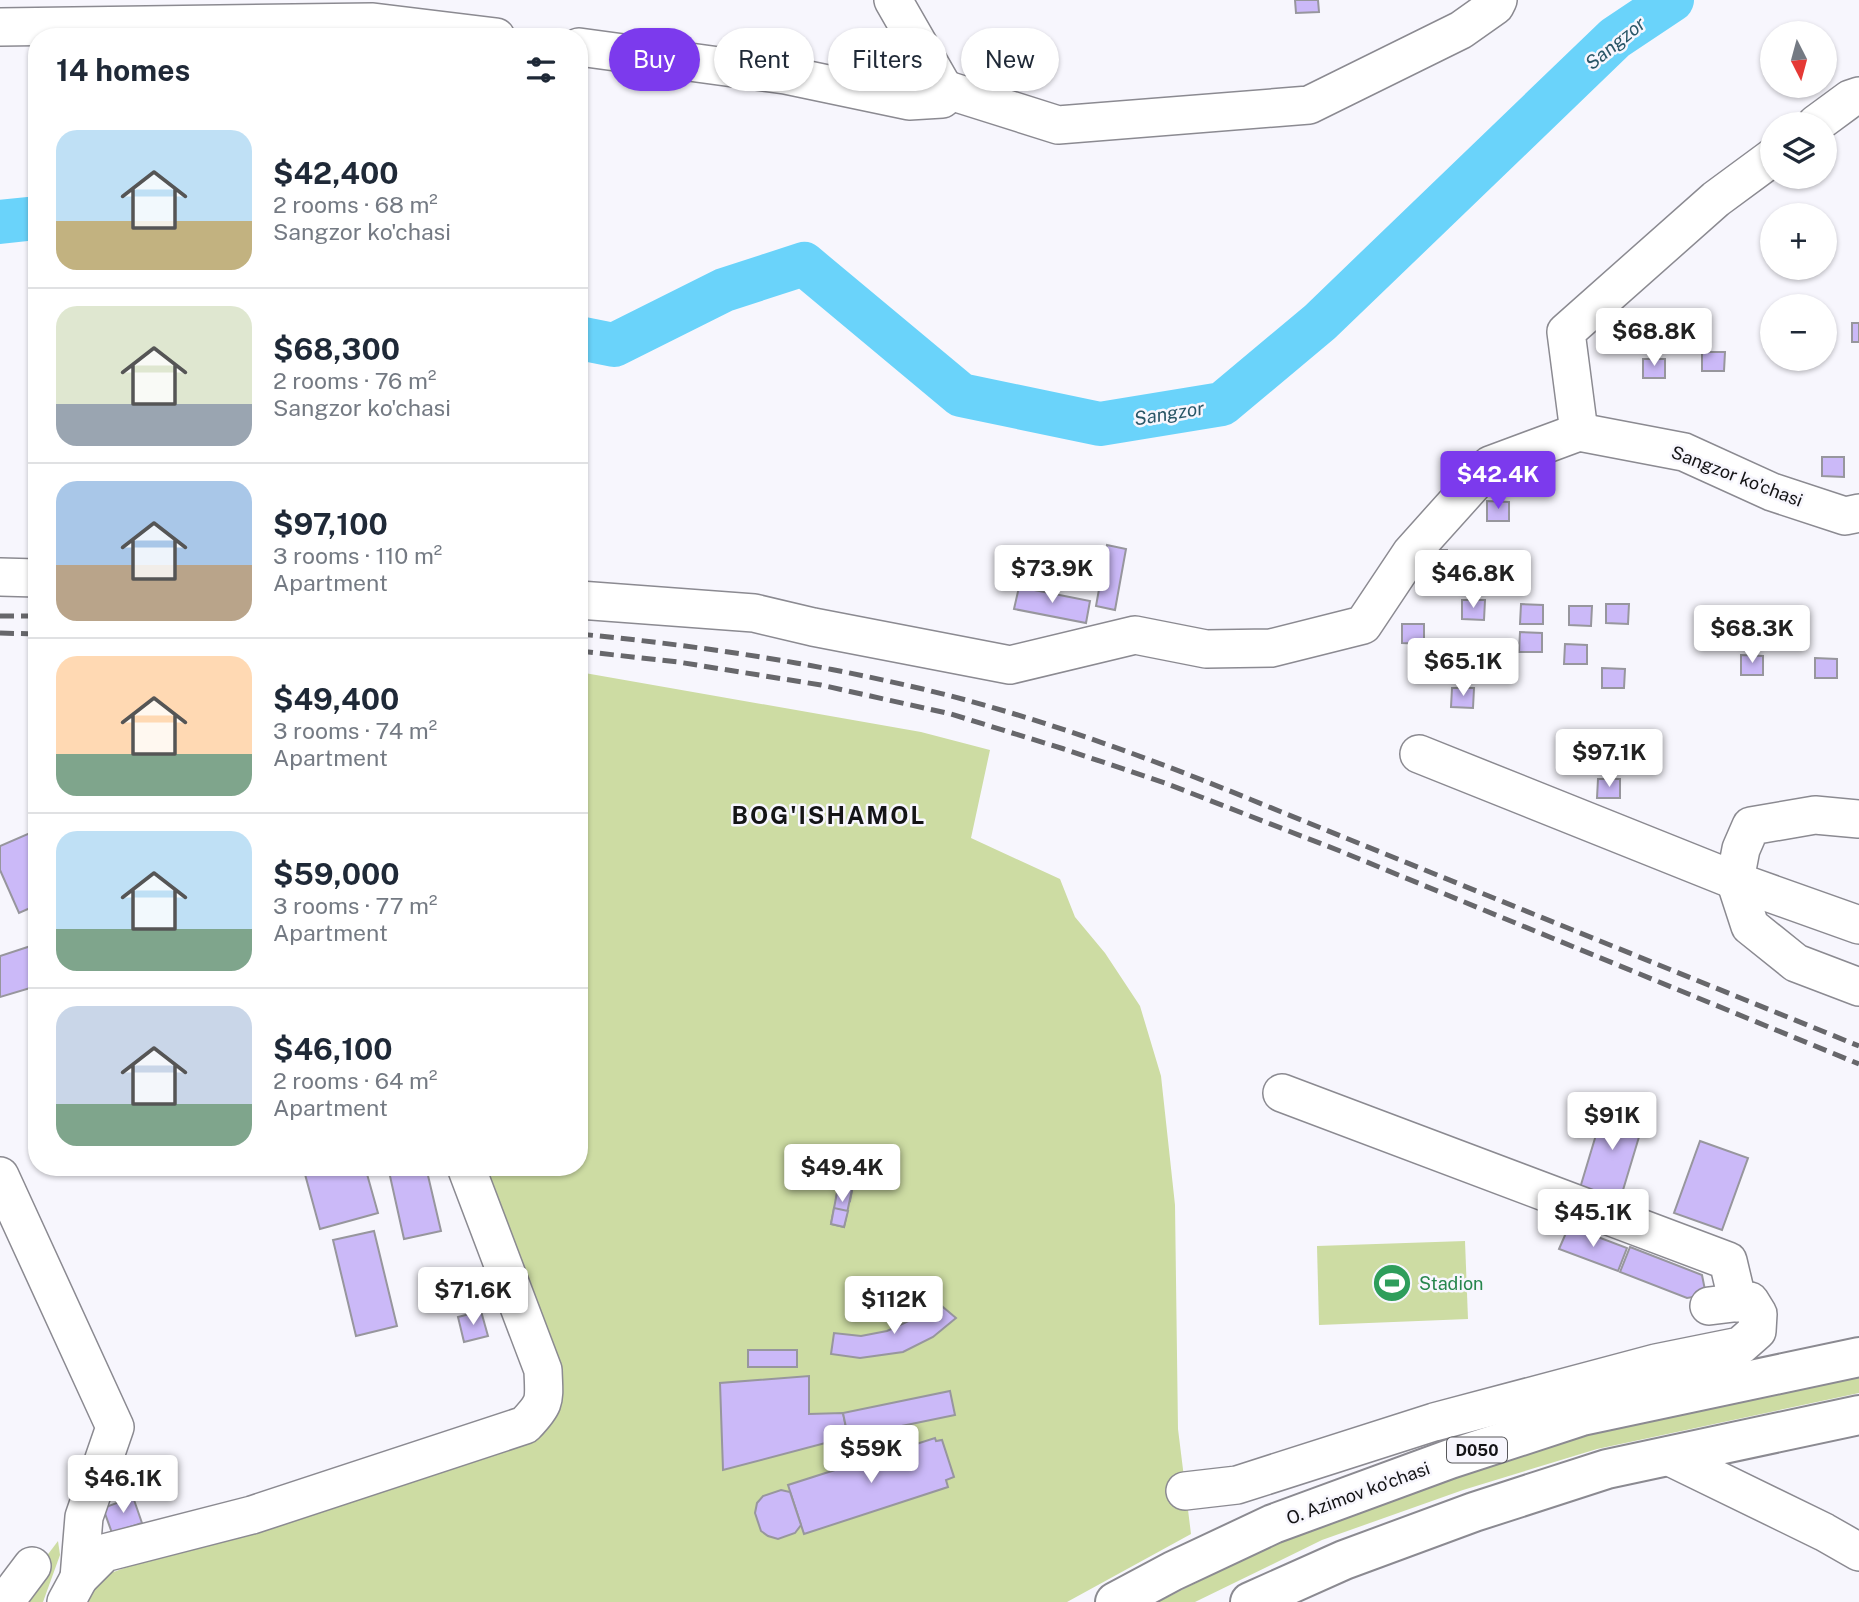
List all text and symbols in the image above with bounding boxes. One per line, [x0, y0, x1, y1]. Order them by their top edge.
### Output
water label: Sangzor [1581, 12, 1650, 74]
north arrow [1760, 21, 1838, 98]
map controls [1760, 21, 1837, 371]
chip: Buy [609, 28, 700, 91]
chip: Rent [714, 28, 814, 91]
chip: Filters [828, 28, 947, 91]
chip: New [961, 28, 1059, 91]
icon: filters [522, 51, 560, 89]
text: 14 homes [56, 52, 190, 88]
button: layers [1760, 112, 1837, 189]
text: $42,400 [273, 155, 399, 191]
icon: home [112, 158, 196, 242]
text: 2 rooms · 68 m² [273, 191, 438, 218]
button: + [1760, 203, 1837, 280]
text: Sangzor ko'chasi [273, 218, 451, 245]
button: − [1760, 294, 1837, 371]
pin: $68.8K [1597, 308, 1711, 368]
text: $68.8K [1612, 317, 1696, 344]
text: $68,300 [273, 331, 400, 367]
icon: home [112, 334, 196, 418]
text: 2 rooms · 76 m² [273, 367, 436, 394]
text: Sangzor ko'chasi [273, 394, 451, 421]
water label: Sangzor [1132, 396, 1206, 429]
street label: Sangzor ko'chasi [1668, 441, 1806, 511]
pin: $42.4K [1441, 452, 1555, 511]
text: $42.4K [1456, 460, 1540, 487]
text: $97,100 [273, 506, 388, 542]
icon: home [112, 509, 196, 593]
text: 3 rooms · 110 m² [273, 542, 442, 569]
pin: $73.9K [995, 546, 1109, 605]
pin: $46.8K [1416, 550, 1530, 610]
text: $73.9K [1011, 554, 1093, 581]
text: $46.8K [1431, 559, 1515, 586]
text: Apartment [273, 569, 388, 596]
pin: $68.3K [1695, 606, 1809, 665]
text: $68.3K [1710, 614, 1794, 641]
pin: $65.1K [1406, 638, 1520, 698]
text: $65.1K [1424, 647, 1502, 674]
text: $49,400 [273, 681, 399, 717]
icon: home [112, 684, 196, 768]
text: 3 rooms · 74 m² [273, 717, 437, 744]
pin: $97.1K [1552, 730, 1666, 789]
text: $97.1K [1572, 738, 1646, 765]
text: Apartment [273, 744, 388, 771]
district label: BOG'ISHAMOL [732, 801, 926, 829]
text: $59,000 [273, 856, 400, 892]
icon: home [112, 859, 196, 943]
text: 3 rooms · 77 m² [273, 892, 437, 919]
text: Apartment [273, 919, 388, 946]
text: $46,100 [273, 1031, 393, 1067]
icon: home [112, 1034, 196, 1118]
text: 2 rooms · 64 m² [273, 1067, 437, 1094]
pin: $91K [1571, 1092, 1653, 1152]
text: Apartment [273, 1094, 388, 1121]
text: $91K [1583, 1101, 1641, 1128]
pin: $49.4K [785, 1144, 899, 1204]
text: $49.4K [800, 1153, 884, 1180]
pin: $45.1K [1536, 1190, 1650, 1249]
text: $45.1K [1554, 1198, 1632, 1225]
sports icon: Stadion [1371, 1262, 1413, 1304]
pin: $71.6K [416, 1268, 530, 1327]
place label: Stadion [1419, 1273, 1483, 1294]
text: $71.6K [434, 1276, 512, 1303]
pin: $112K [845, 1276, 943, 1336]
text: $112K [861, 1285, 927, 1312]
pin: $59K [830, 1426, 912, 1485]
text: $59K [840, 1434, 902, 1461]
road number: D050 [1447, 1438, 1507, 1462]
pin: $46.1K [66, 1456, 180, 1515]
street label: O. Azimov ko'chasi [1283, 1457, 1433, 1529]
text: $46.1K [84, 1464, 162, 1491]

